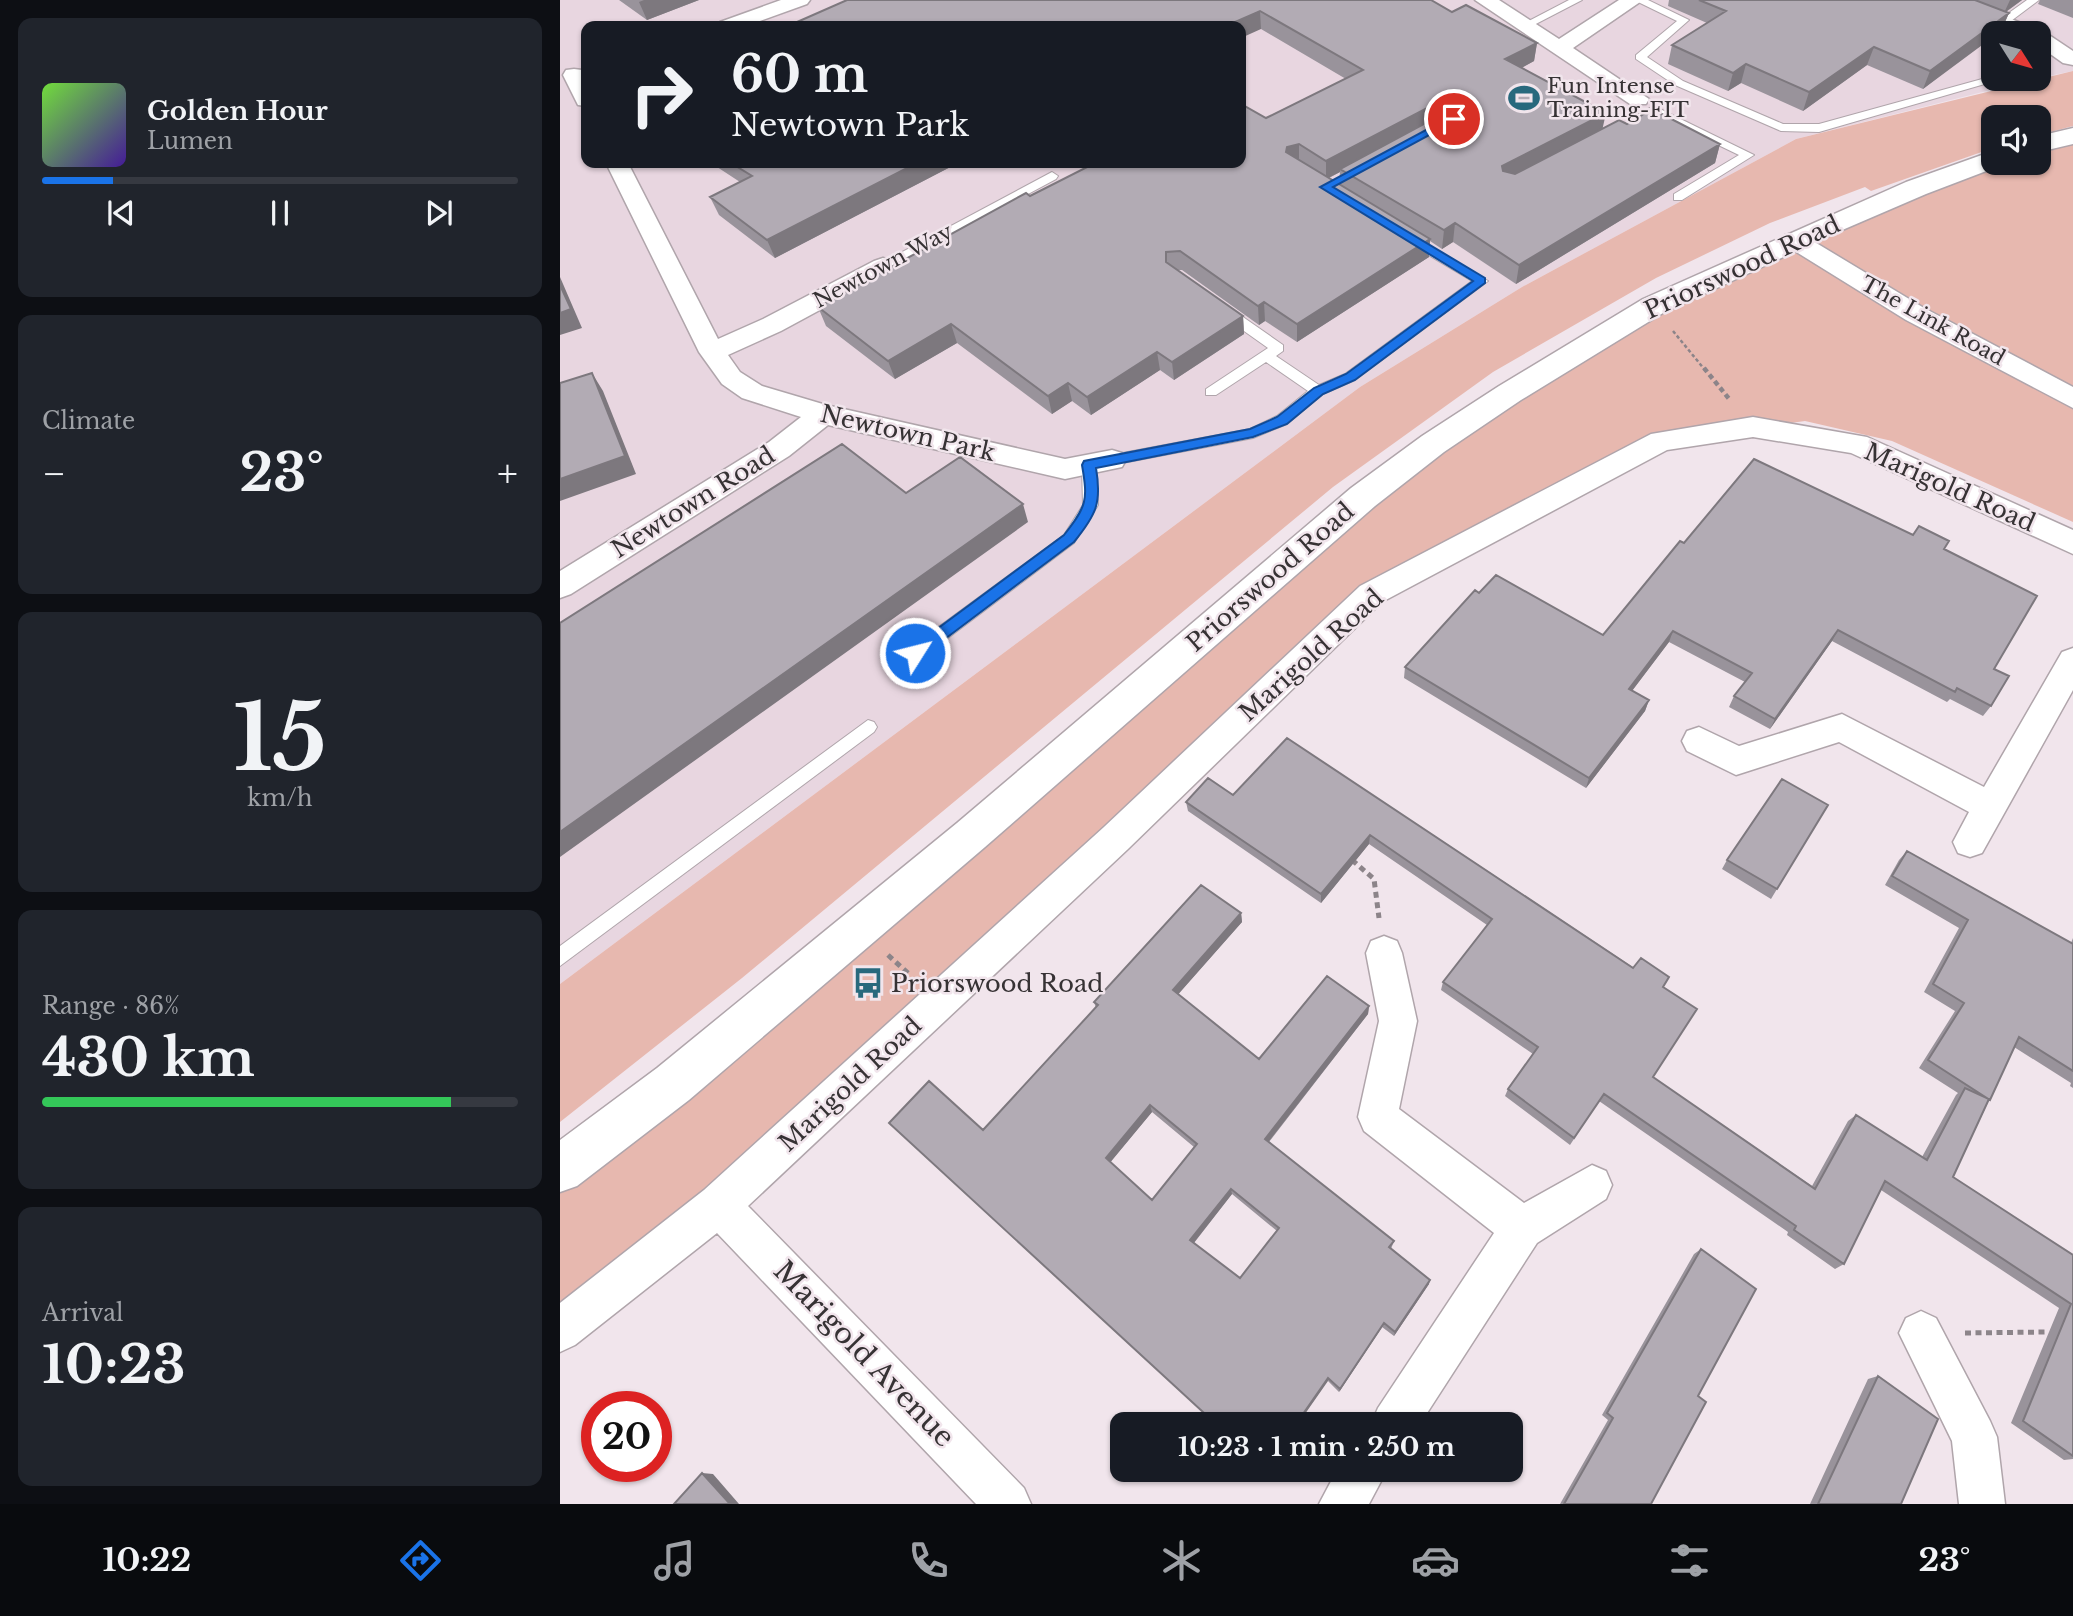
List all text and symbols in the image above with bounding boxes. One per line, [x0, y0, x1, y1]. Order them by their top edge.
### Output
north arrow [1981, 21, 2051, 91]
map controls [1981, 21, 2051, 175]
text: 60 m [731, 44, 868, 105]
icon: right [616, 49, 707, 140]
place label: Fun Intense Training-FIT [1547, 73, 1689, 123]
sports icon: Fun Intense Training-FIT [1507, 81, 1541, 115]
pin [1424, 89, 1484, 149]
text: Golden Hour [147, 95, 328, 127]
icon: arrive [1435, 100, 1473, 138]
text: Newtown Park [731, 105, 969, 145]
button: sound [1981, 105, 2051, 175]
text: Lumen [147, 127, 233, 155]
icon: previous [102, 194, 140, 232]
icon: pause [261, 194, 299, 232]
icon: next [420, 194, 458, 232]
street label: Priorswood Road [1640, 209, 1844, 325]
street label: Newtown Way [809, 218, 958, 314]
street label: The Link Road [1856, 271, 2010, 371]
street label: Newtown Park [818, 399, 999, 467]
text: Climate [42, 407, 135, 435]
street label: Marigold Road [1860, 436, 2040, 538]
street label: Newtown Road [606, 440, 780, 564]
text: 23° [239, 441, 324, 505]
text: − [42, 450, 66, 497]
text: + [497, 450, 518, 497]
street label: Priorswood Road [1180, 496, 1360, 658]
street label: Marigold Road [1233, 583, 1389, 727]
position arrow [878, 616, 952, 690]
text: 15 [233, 682, 327, 795]
text: km/h [247, 784, 313, 812]
bus stop icon: Priorswood Road [851, 966, 885, 1000]
place label: Priorswood Road [891, 969, 1103, 998]
text: Range · 86% [42, 992, 179, 1020]
street label: Marigold Road [773, 1011, 927, 1157]
text: 430 km [42, 1026, 255, 1090]
street label: Marigold Avenue [766, 1254, 962, 1454]
text: Arrival [42, 1299, 123, 1327]
text: 10:23 [42, 1333, 186, 1397]
speed limit sign: 20 [581, 1391, 672, 1482]
text: 10:23 · 1 min · 250 m [1178, 1431, 1455, 1463]
icon: directions [396, 1536, 445, 1585]
icon: music [650, 1536, 699, 1585]
icon: phone [904, 1536, 953, 1585]
icon: climate [1157, 1536, 1206, 1585]
icon: car [1411, 1536, 1460, 1585]
icon: filters [1665, 1536, 1714, 1585]
text: 10:22 [102, 1540, 191, 1580]
text: 23° [1919, 1540, 1971, 1580]

